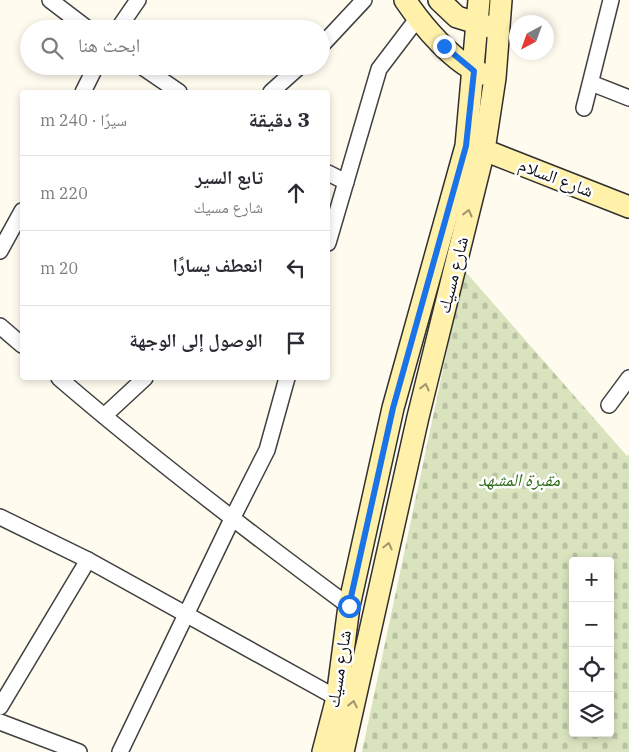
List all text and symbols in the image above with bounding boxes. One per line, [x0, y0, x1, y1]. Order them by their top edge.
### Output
north arrow [509, 15, 554, 60]
search box [20, 20, 330, 75]
text: ابحث هنا [78, 33, 140, 57]
icon: search [38, 34, 66, 62]
route end [433, 35, 456, 58]
text: 3 دقيقة [248, 105, 310, 133]
text: سيرًا · 240 m [40, 110, 127, 130]
street label: شارع السلام [515, 153, 597, 203]
text: تابع السير [195, 165, 263, 189]
icon: ahead [282, 179, 310, 207]
text: 220 m [40, 183, 88, 203]
text: شارع مسيك [193, 197, 263, 217]
one-way arrow [462, 208, 473, 217]
street label: شارع مسيك [432, 234, 473, 316]
text: انعطف يسارًا [172, 253, 263, 277]
icon: left [282, 254, 310, 282]
text: 20 m [40, 258, 78, 278]
text: الوصول إلى الوجهة [129, 328, 263, 352]
icon: arrive [282, 329, 310, 357]
one-way arrow [419, 383, 430, 392]
park label: مقبرة المشهد [478, 468, 561, 491]
one-way arrow [382, 541, 393, 550]
map controls [569, 557, 614, 737]
button: + [569, 557, 614, 602]
route start [338, 595, 361, 618]
button: − [569, 602, 614, 647]
street label: شارع مسيك [321, 628, 356, 709]
button: locate [569, 647, 614, 692]
button: layers [569, 692, 614, 737]
one-way arrow [347, 700, 358, 709]

